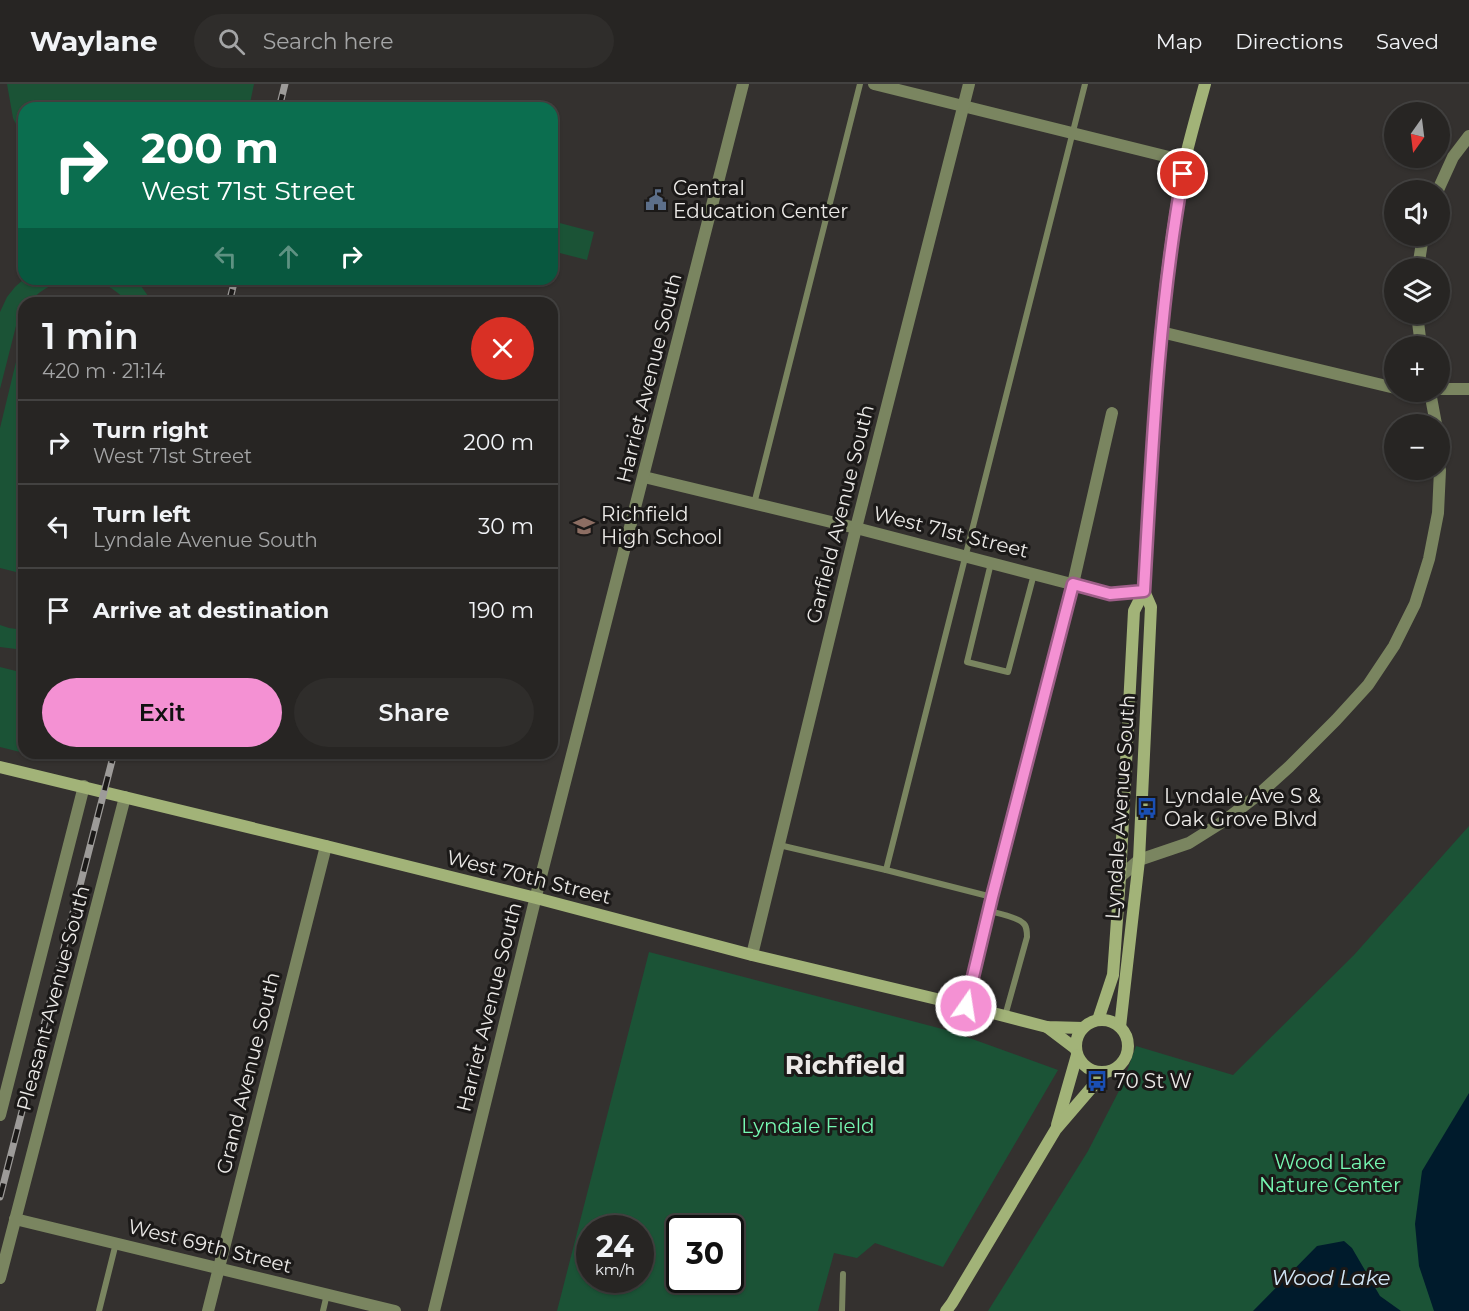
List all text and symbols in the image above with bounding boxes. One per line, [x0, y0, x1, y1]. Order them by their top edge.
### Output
search box [194, 14, 614, 68]
text: Waylane [30, 24, 158, 58]
icon: search [215, 25, 248, 58]
text: Search here [263, 28, 393, 55]
text: Map [1156, 29, 1202, 54]
text: Directions [1235, 29, 1343, 54]
text: Saved [1376, 29, 1439, 54]
north arrow [1384, 102, 1450, 168]
map controls [1384, 102, 1450, 480]
text: 200 m [141, 122, 279, 174]
icon: right [42, 126, 120, 204]
pin [1157, 148, 1208, 199]
icon: arrive [1166, 157, 1199, 190]
text: West 71st Street [141, 174, 356, 207]
place label: Central Education Center [673, 176, 848, 223]
button: sound [1384, 180, 1450, 246]
public building icon: Central Education Center [644, 188, 668, 212]
icon: left [209, 240, 242, 273]
icon: ahead [272, 240, 305, 273]
icon: right [335, 240, 368, 273]
button: layers [1384, 258, 1450, 324]
street label: Harriet Avenue South [611, 271, 687, 485]
text: 1 min [42, 314, 139, 358]
button: close [471, 317, 534, 380]
button: + [1384, 336, 1450, 402]
text: 420 m · 21:14 [42, 359, 165, 383]
street label: Garfield Avenue South [801, 402, 879, 626]
button: − [1384, 414, 1450, 480]
text: Turn right [93, 417, 208, 444]
icon: right [42, 426, 75, 459]
text: 200 m [463, 429, 534, 456]
text: West 71st Street [93, 444, 252, 468]
text: Turn left [93, 501, 191, 528]
street label: West 71st Street [871, 501, 1031, 563]
place label: Richfield High School [601, 502, 723, 549]
icon: left [42, 510, 75, 543]
text: 30 m [478, 513, 534, 540]
school or university icon: Richfield High School [572, 514, 596, 538]
text: Lyndale Avenue South [93, 528, 318, 552]
icon: arrive [42, 594, 75, 627]
text: Arrive at destination [93, 597, 329, 624]
text: 190 m [469, 597, 534, 624]
button: Exit [42, 678, 282, 747]
button: Share [294, 678, 534, 747]
street label: Lyndale Avenue South [1100, 694, 1140, 920]
place label: Lyndale Ave S & Oak Grove Blvd [1164, 784, 1321, 831]
bus stop icon: Lyndale Ave S & Oak Grove Blvd [1135, 796, 1159, 820]
street label: West 70th Street [444, 845, 614, 909]
street label: Pleasant Avenue South [11, 883, 95, 1113]
street label: Harriet Avenue South [451, 900, 527, 1114]
street label: Grand Avenue South [211, 969, 285, 1177]
position arrow [934, 974, 998, 1038]
district label: Richfield [785, 1049, 905, 1081]
bus stop icon: 70 St W [1085, 1069, 1109, 1093]
place label: 70 St W [1114, 1069, 1192, 1093]
park label: Lyndale Field [741, 1114, 875, 1138]
park label: Wood Lake Nature Center [1259, 1150, 1401, 1197]
street label: West 69th Street [125, 1214, 295, 1278]
speed limit sign: 30 [666, 1215, 744, 1293]
text: 24 [596, 1228, 634, 1265]
text: km/h [595, 1260, 635, 1279]
water label: Wood Lake [1272, 1265, 1391, 1290]

